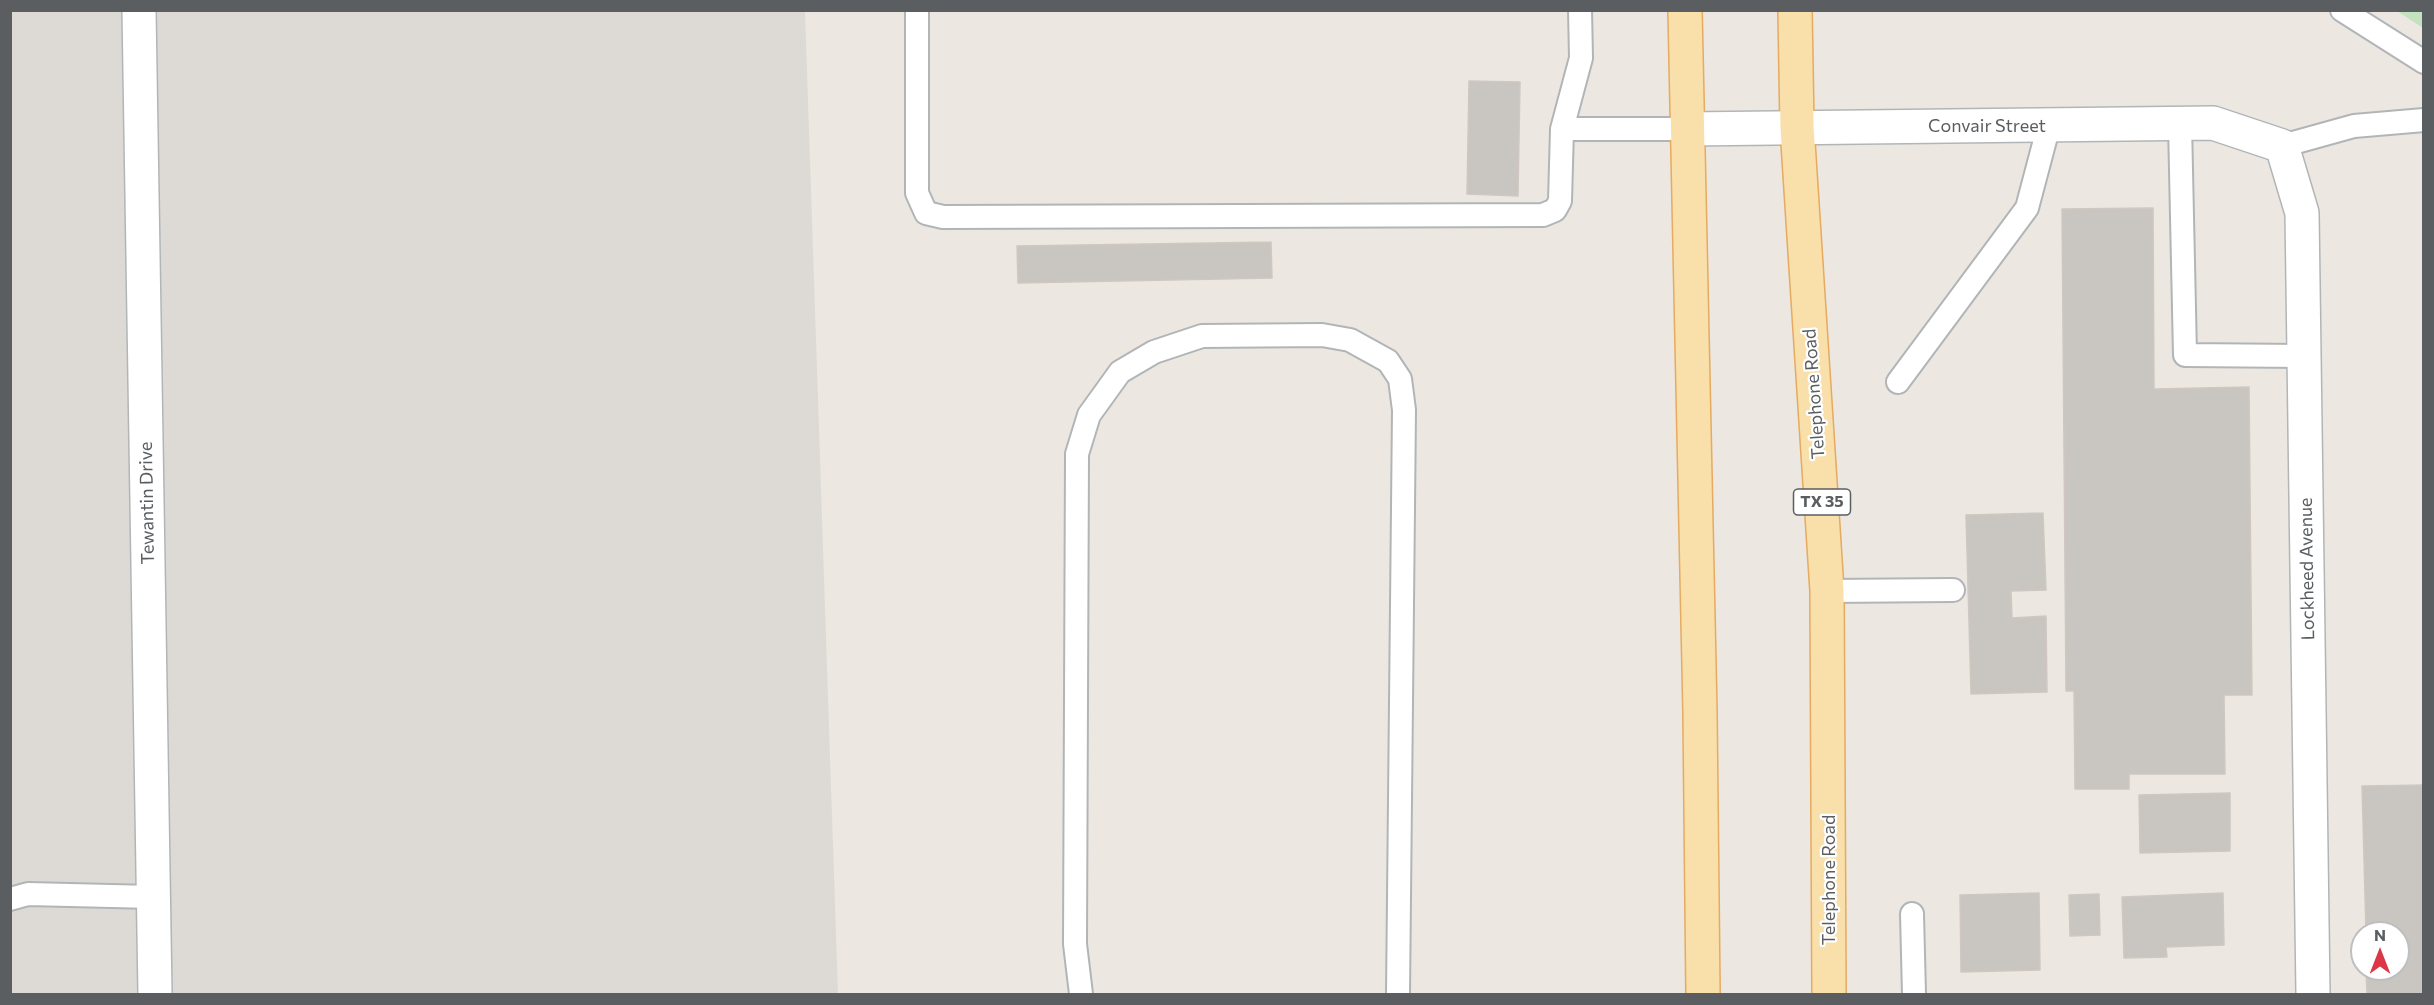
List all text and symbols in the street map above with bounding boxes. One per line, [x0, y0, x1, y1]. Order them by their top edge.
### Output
street label: Convair Street [1928, 115, 2046, 137]
street label: Telephone Road [1799, 328, 1829, 460]
street label: Tewantin Drive [135, 442, 159, 564]
road number: TX 35 [1794, 489, 1850, 515]
street label: Lockheed Avenue [2295, 497, 2319, 641]
street label: Telephone Road [1818, 815, 1840, 945]
north arrow [2350, 921, 2410, 981]
text: N [2374, 925, 2386, 944]

